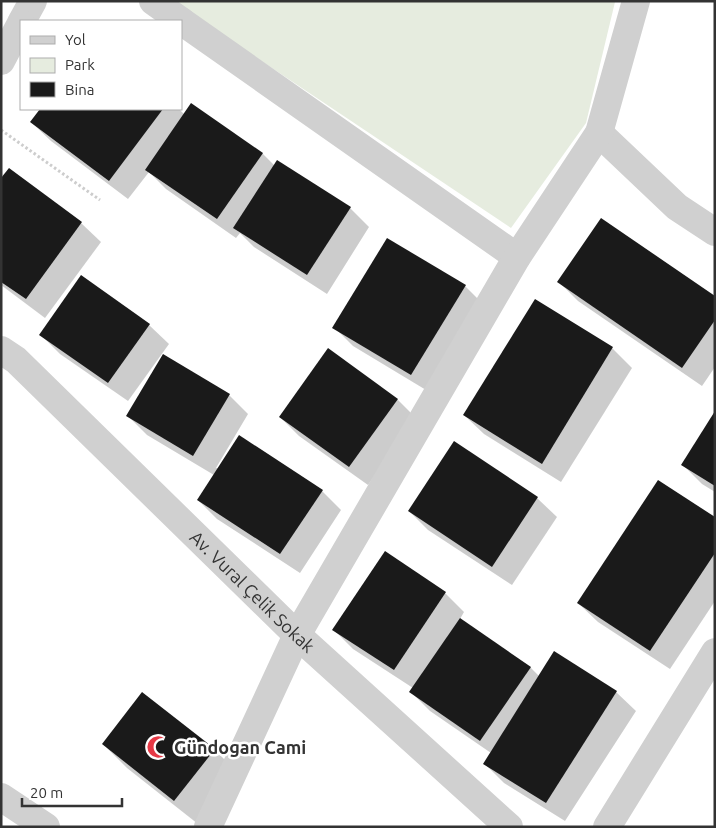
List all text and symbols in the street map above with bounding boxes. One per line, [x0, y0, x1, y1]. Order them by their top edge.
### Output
legend [20, 20, 182, 110]
text: Yol [65, 31, 86, 48]
text: Park [65, 56, 95, 73]
text: Bina [65, 81, 94, 98]
street label: Av. Vural Çelik Sokak [186, 527, 319, 656]
mosque icon: Gündogan Cami [145, 734, 171, 760]
place label: Gündogan Cami [174, 737, 306, 757]
scale bar [22, 776, 122, 808]
text: 20 m [30, 784, 63, 801]

